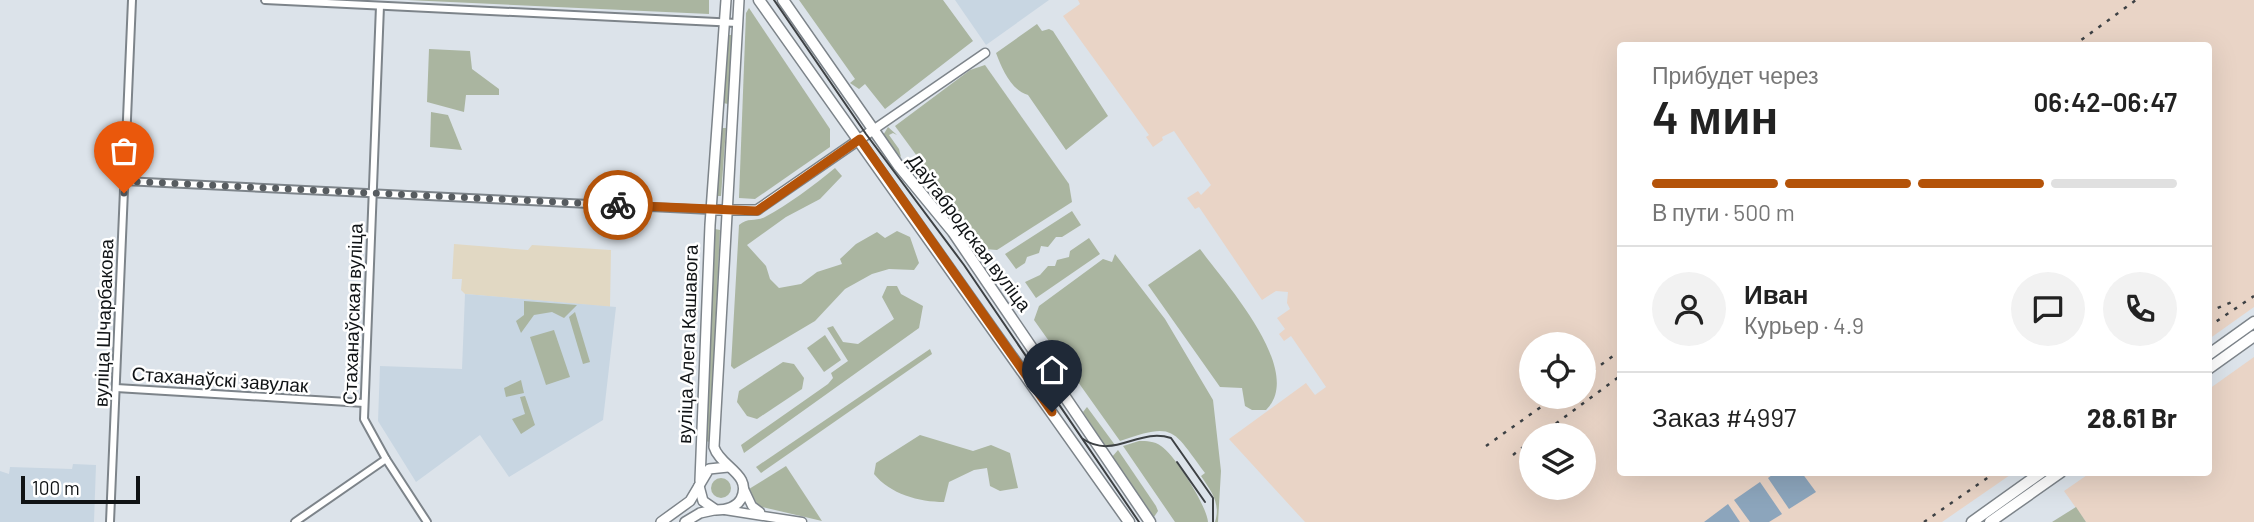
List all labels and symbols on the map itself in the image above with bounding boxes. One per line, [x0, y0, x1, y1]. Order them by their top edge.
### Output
pin [94, 121, 154, 193]
street label: Даўгабродская вуліца [903, 149, 1037, 316]
courier [583, 170, 653, 240]
street label: Стаханаўская вуліца [337, 222, 367, 405]
street label: вуліца Шчарбакова [89, 238, 117, 408]
street label: вуліца Алега Кашавога [672, 243, 702, 444]
pin [1022, 340, 1082, 412]
street label: Стаханаўскі завулак [131, 361, 310, 397]
scale bar [21, 473, 140, 505]

